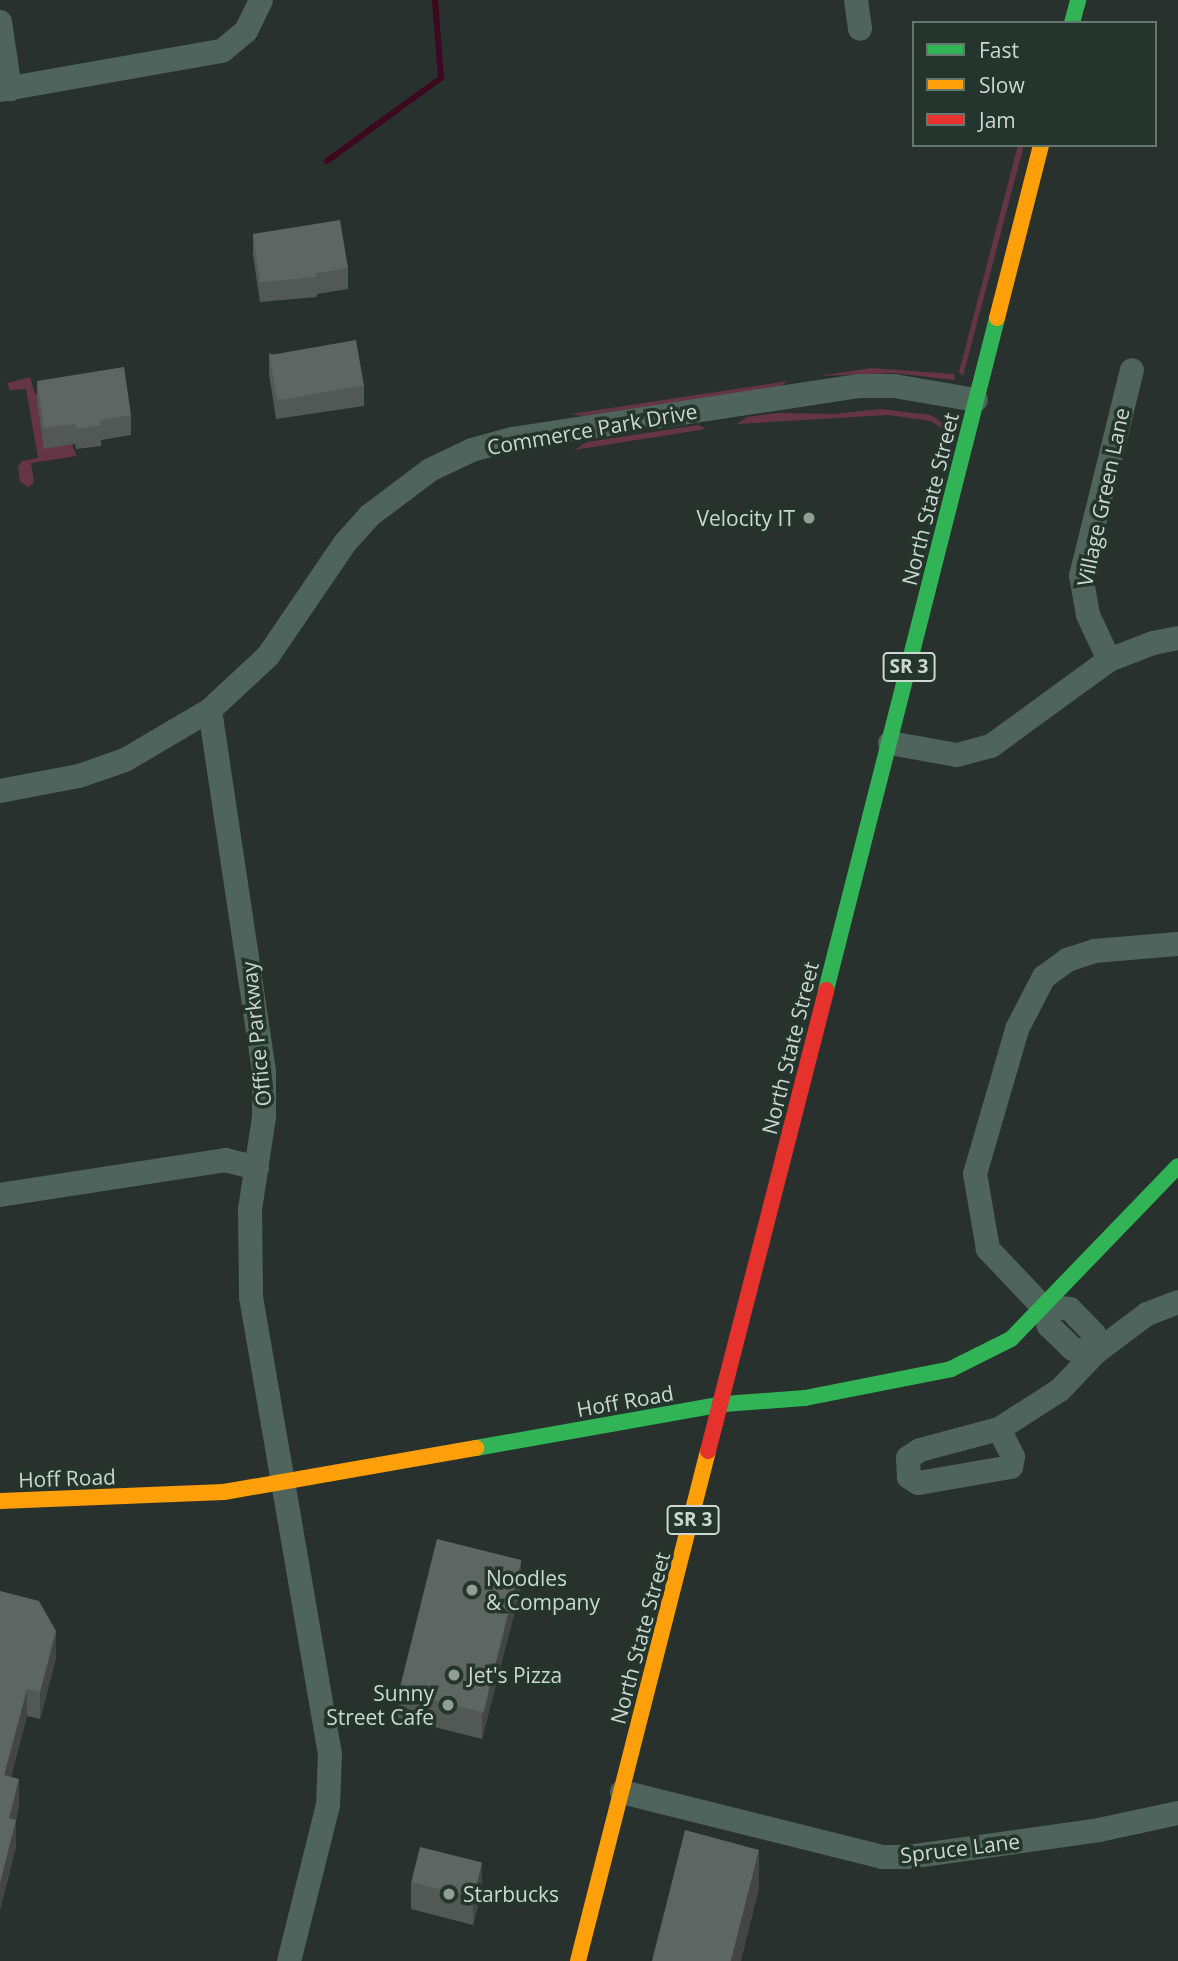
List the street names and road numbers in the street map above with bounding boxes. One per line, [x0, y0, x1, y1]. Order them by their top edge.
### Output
street label: Commerce Park Drive [485, 398, 699, 460]
street label: Village Green Lane [1072, 405, 1134, 589]
street label: North State Street [896, 410, 964, 588]
road number: SR 3 [881, 652, 937, 682]
street label: North State Street [756, 959, 824, 1137]
street label: Office Parkway [236, 960, 276, 1108]
street label: Hoff Road [575, 1380, 675, 1422]
street label: Hoff Road [18, 1464, 116, 1492]
road number: SR 3 [665, 1504, 721, 1536]
street label: North State Street [605, 1549, 675, 1727]
street label: Spruce Lane [899, 1828, 1021, 1868]

